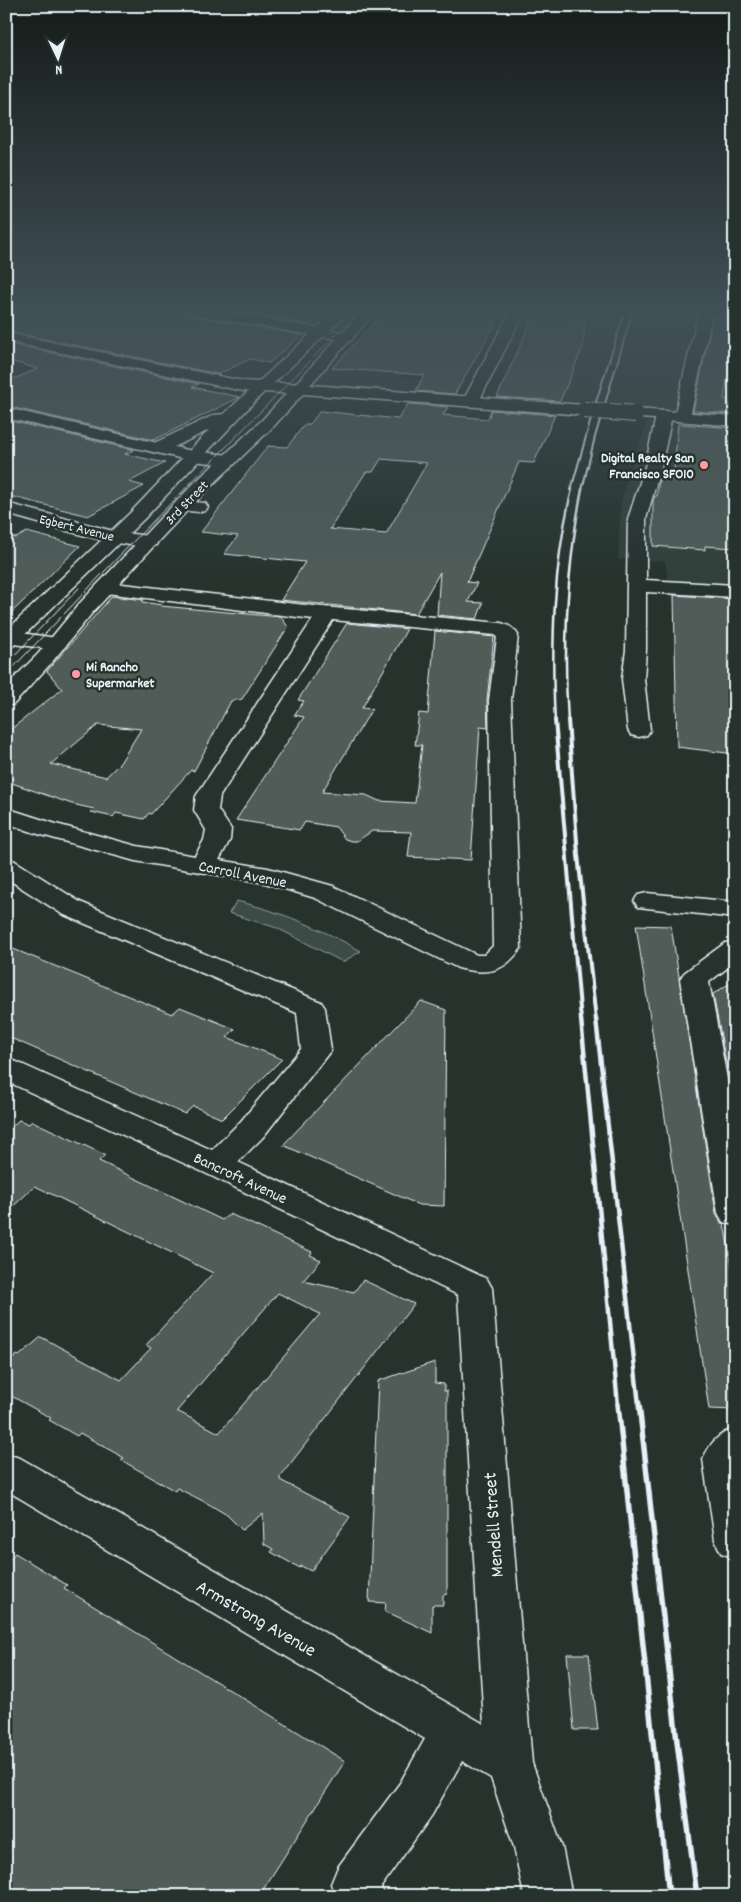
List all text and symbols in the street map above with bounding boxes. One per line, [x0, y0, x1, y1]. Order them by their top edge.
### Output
north arrow [32, 32, 82, 82]
text: N [55, 59, 63, 79]
place label: Digital Realty San Francisco SFO10 [601, 449, 695, 485]
marker: Digital Realty San Francisco SFO10 [698, 459, 710, 471]
street label: 3rd Street [161, 477, 214, 530]
street label: Egbert Avenue [37, 510, 116, 548]
place label: Mi Rancho Supermarket [86, 658, 155, 694]
marker: Mi Rancho Supermarket [70, 668, 82, 680]
street label: Carroll Avenue [196, 856, 289, 895]
street label: Bancroft Avenue [189, 1148, 291, 1211]
street label: Mendell Street [478, 1471, 513, 1578]
street label: Armstrong Avenue [190, 1575, 320, 1665]

